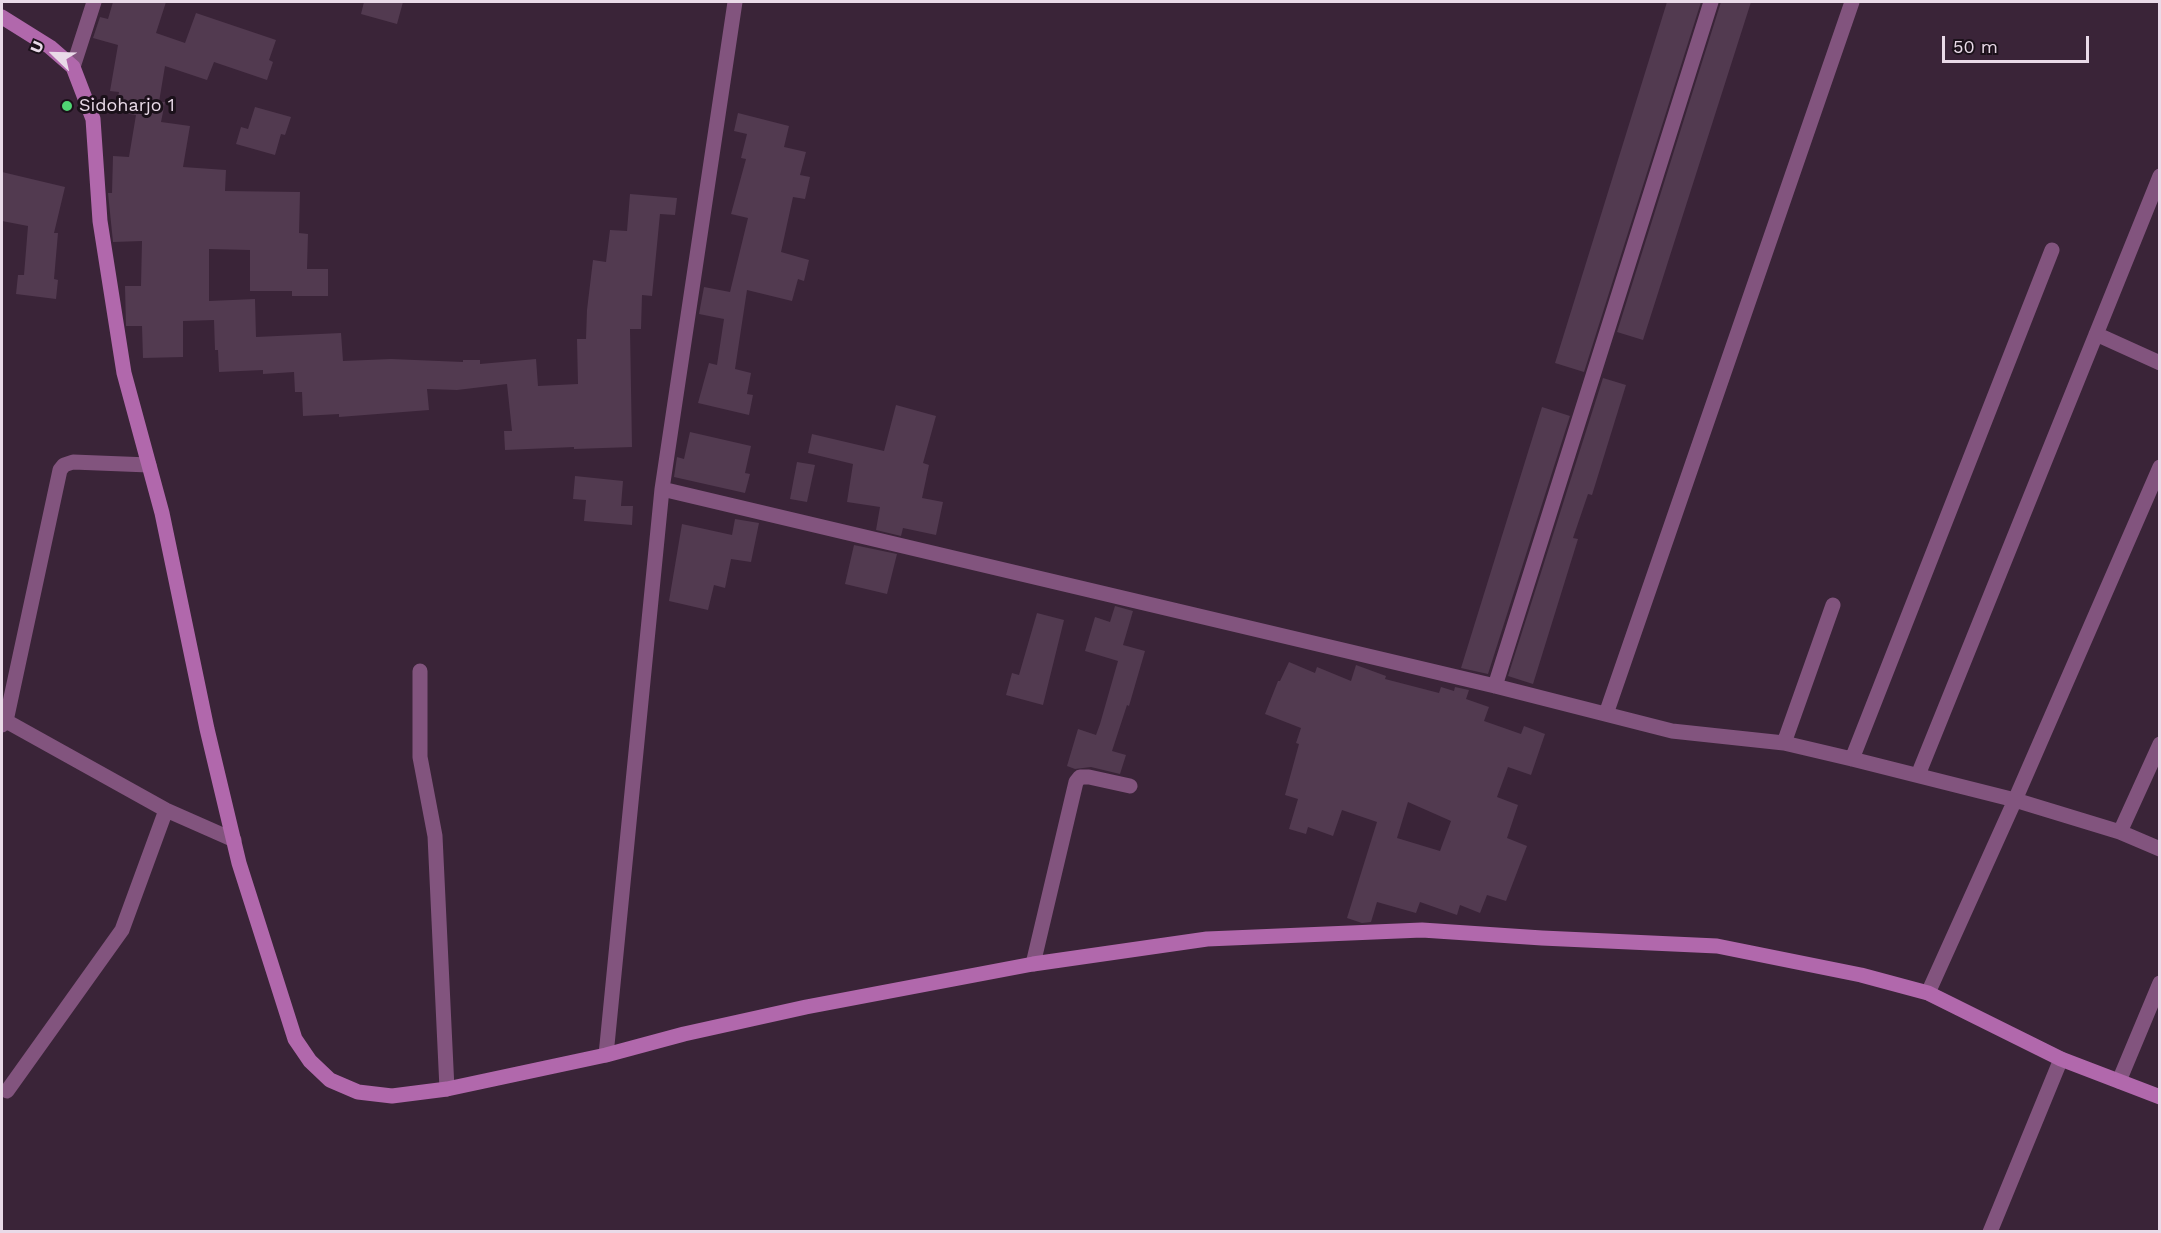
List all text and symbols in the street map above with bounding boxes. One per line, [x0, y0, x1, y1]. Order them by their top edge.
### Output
north arrow [24, 24, 84, 84]
scale bar [1945, 24, 2092, 62]
text: 50 m [1953, 36, 1998, 57]
text: U [26, 38, 48, 56]
place label: Sidoharjo 1 [79, 95, 175, 117]
marker: Sidoharjo 1 [60, 99, 74, 113]

